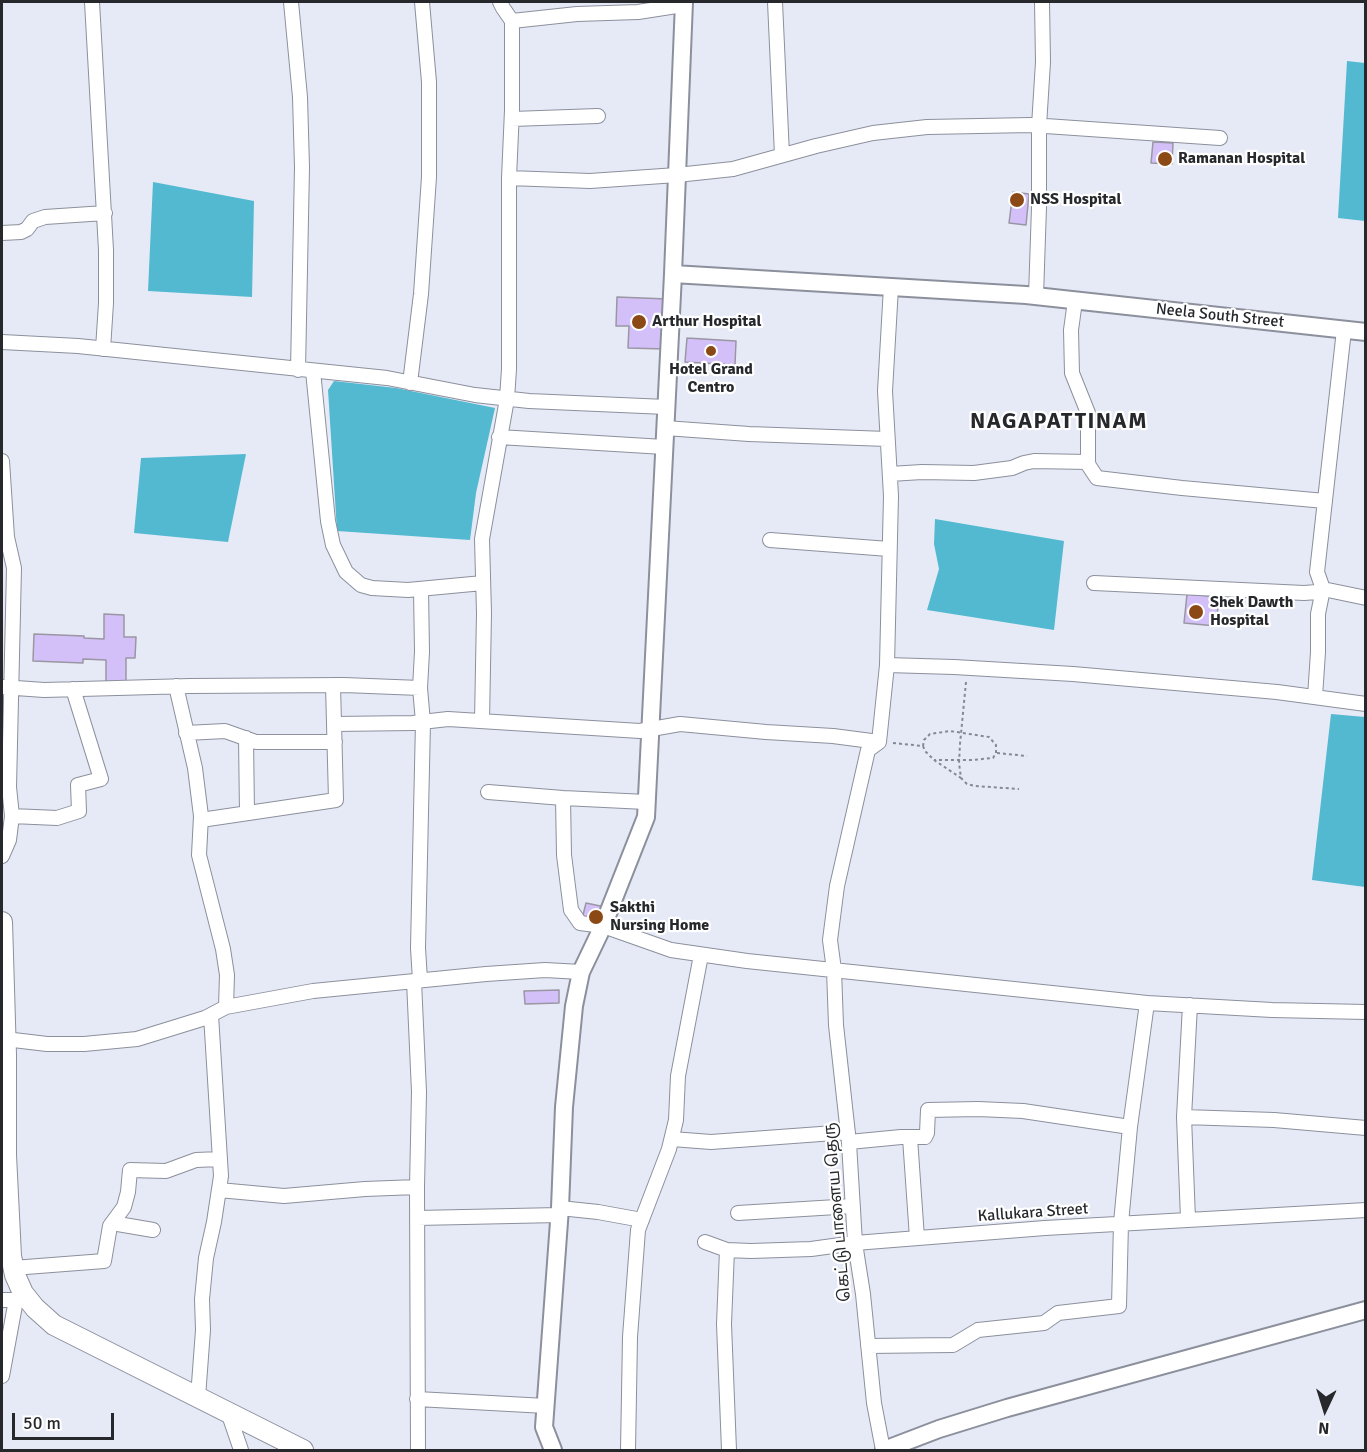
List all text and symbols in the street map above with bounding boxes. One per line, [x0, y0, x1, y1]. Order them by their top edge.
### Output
place label: Ramanan Hospital [1178, 149, 1305, 169]
marker: Ramanan Hospital [1156, 150, 1174, 168]
place label: NSS Hospital [1030, 190, 1121, 210]
marker: NSS Hospital [1008, 191, 1026, 209]
street label: Neela South Street [1155, 300, 1285, 332]
place label: Arthur Hospital [652, 312, 761, 332]
marker: Arthur Hospital [630, 313, 648, 331]
marker: Hotel Grand Centro [704, 344, 718, 358]
place label: Hotel Grand Centro [669, 360, 753, 398]
district label: NAGAPATTINAM [970, 409, 1148, 435]
place label: Shek Dawth Hospital [1210, 593, 1293, 631]
marker: Shek Dawth Hospital [1187, 603, 1205, 621]
place label: Sakthi Nursing Home [610, 898, 709, 936]
marker: Sakthi Nursing Home [587, 908, 605, 926]
street label: கெட்டு பாளைய தெரு [821, 1122, 855, 1302]
street label: Kallukara Street [977, 1200, 1089, 1226]
north arrow [1295, 1380, 1355, 1440]
scale bar [15, 1401, 117, 1439]
text: 50 m [23, 1412, 61, 1434]
text: N [1317, 1418, 1330, 1438]

